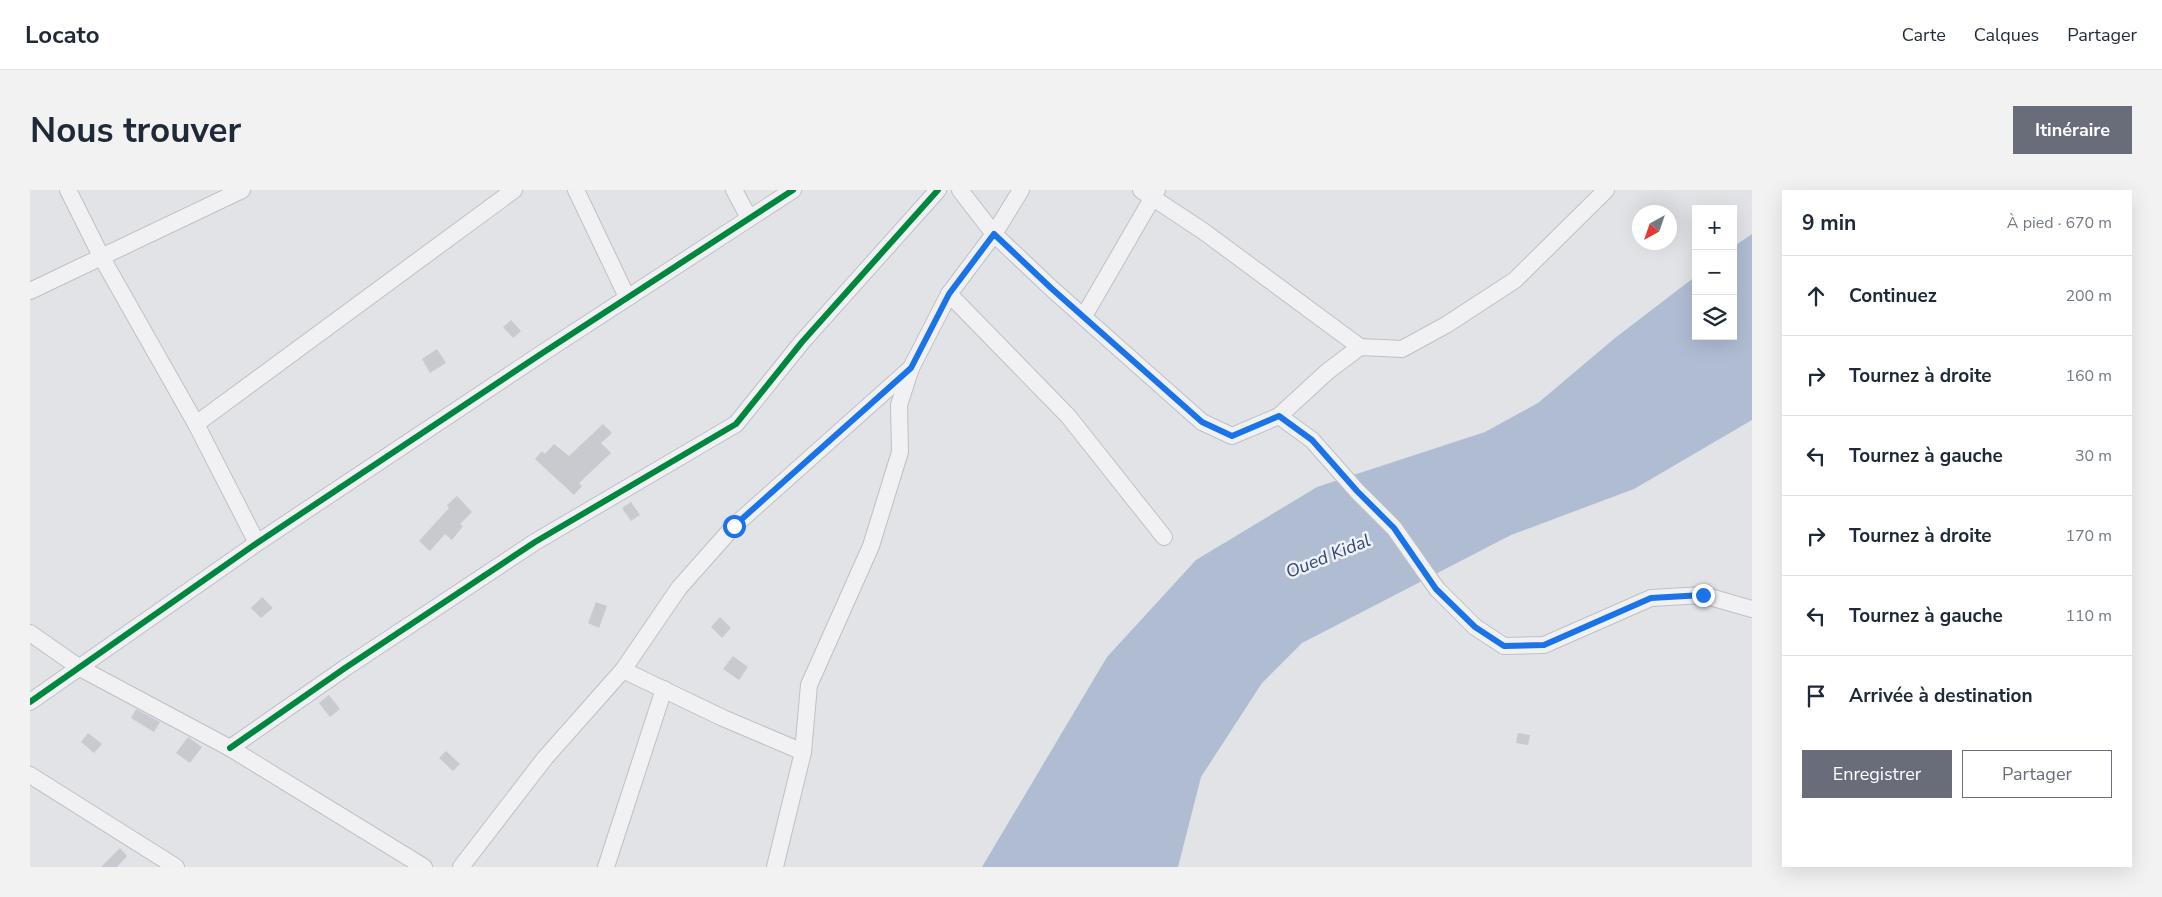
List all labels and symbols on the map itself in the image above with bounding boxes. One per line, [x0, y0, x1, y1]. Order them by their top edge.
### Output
north arrow [1632, 205, 1677, 250]
route start [723, 515, 746, 538]
water label: Oued Kidal [1282, 528, 1374, 584]
route end [1692, 584, 1715, 607]

